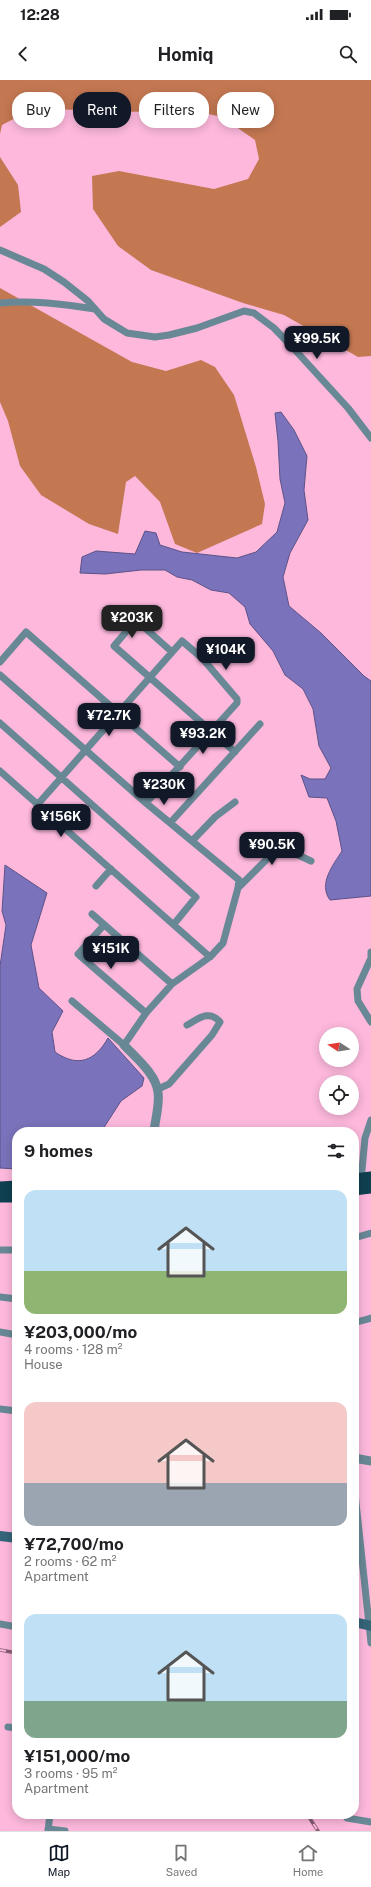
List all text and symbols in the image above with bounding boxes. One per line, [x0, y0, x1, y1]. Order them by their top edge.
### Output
text: 12:28 [20, 6, 60, 23]
icon: back [12, 43, 34, 65]
icon: search [337, 43, 359, 65]
text: Homiq [158, 44, 213, 65]
chip: Buy [12, 92, 65, 128]
chip: Rent [73, 92, 131, 128]
chip: Filters [139, 92, 209, 128]
chip: New [217, 92, 274, 128]
pin: ¥99.5K [284, 326, 350, 360]
text: ¥99.5K [293, 331, 341, 346]
pin: ¥203K [104, 605, 160, 639]
text: ¥203K [110, 610, 154, 625]
pin: ¥104K [198, 637, 254, 671]
text: ¥104K [206, 642, 246, 657]
pin: ¥72.7K [76, 703, 142, 737]
text: ¥72.7K [87, 708, 131, 723]
pin: ¥93.2K [170, 721, 236, 755]
text: ¥93.2K [179, 726, 227, 741]
pin: ¥230K [136, 772, 192, 806]
text: ¥230K [142, 777, 186, 792]
pin: ¥156K [33, 804, 89, 838]
text: ¥156K [41, 809, 81, 824]
pin: ¥90.5K [239, 832, 305, 866]
text: ¥90.5K [248, 837, 296, 852]
pin: ¥151K [83, 936, 139, 970]
text: ¥151K [92, 941, 130, 956]
north arrow [319, 1027, 359, 1067]
map controls [319, 1027, 359, 1115]
button: locate [319, 1075, 359, 1115]
icon: filters [325, 1140, 347, 1162]
text: 9 homes [24, 1141, 93, 1161]
icon: home [150, 1216, 222, 1288]
text: ¥203,000/mo [24, 1322, 137, 1342]
text: 4 rooms · 128 m² [24, 1342, 123, 1357]
text: House [24, 1357, 63, 1372]
icon: home [150, 1428, 222, 1500]
text: ¥72,700/mo [24, 1534, 124, 1554]
text: 2 rooms · 62 m² [24, 1554, 117, 1569]
text: Apartment [24, 1569, 89, 1584]
icon: home [150, 1640, 222, 1712]
text: ¥151,000/mo [24, 1746, 130, 1766]
text: 3 rooms · 95 m² [24, 1766, 118, 1781]
text: Apartment [24, 1781, 89, 1796]
tab: Map [48, 1842, 70, 1878]
tab: Saved [166, 1842, 197, 1878]
tab: Home [293, 1842, 323, 1878]

